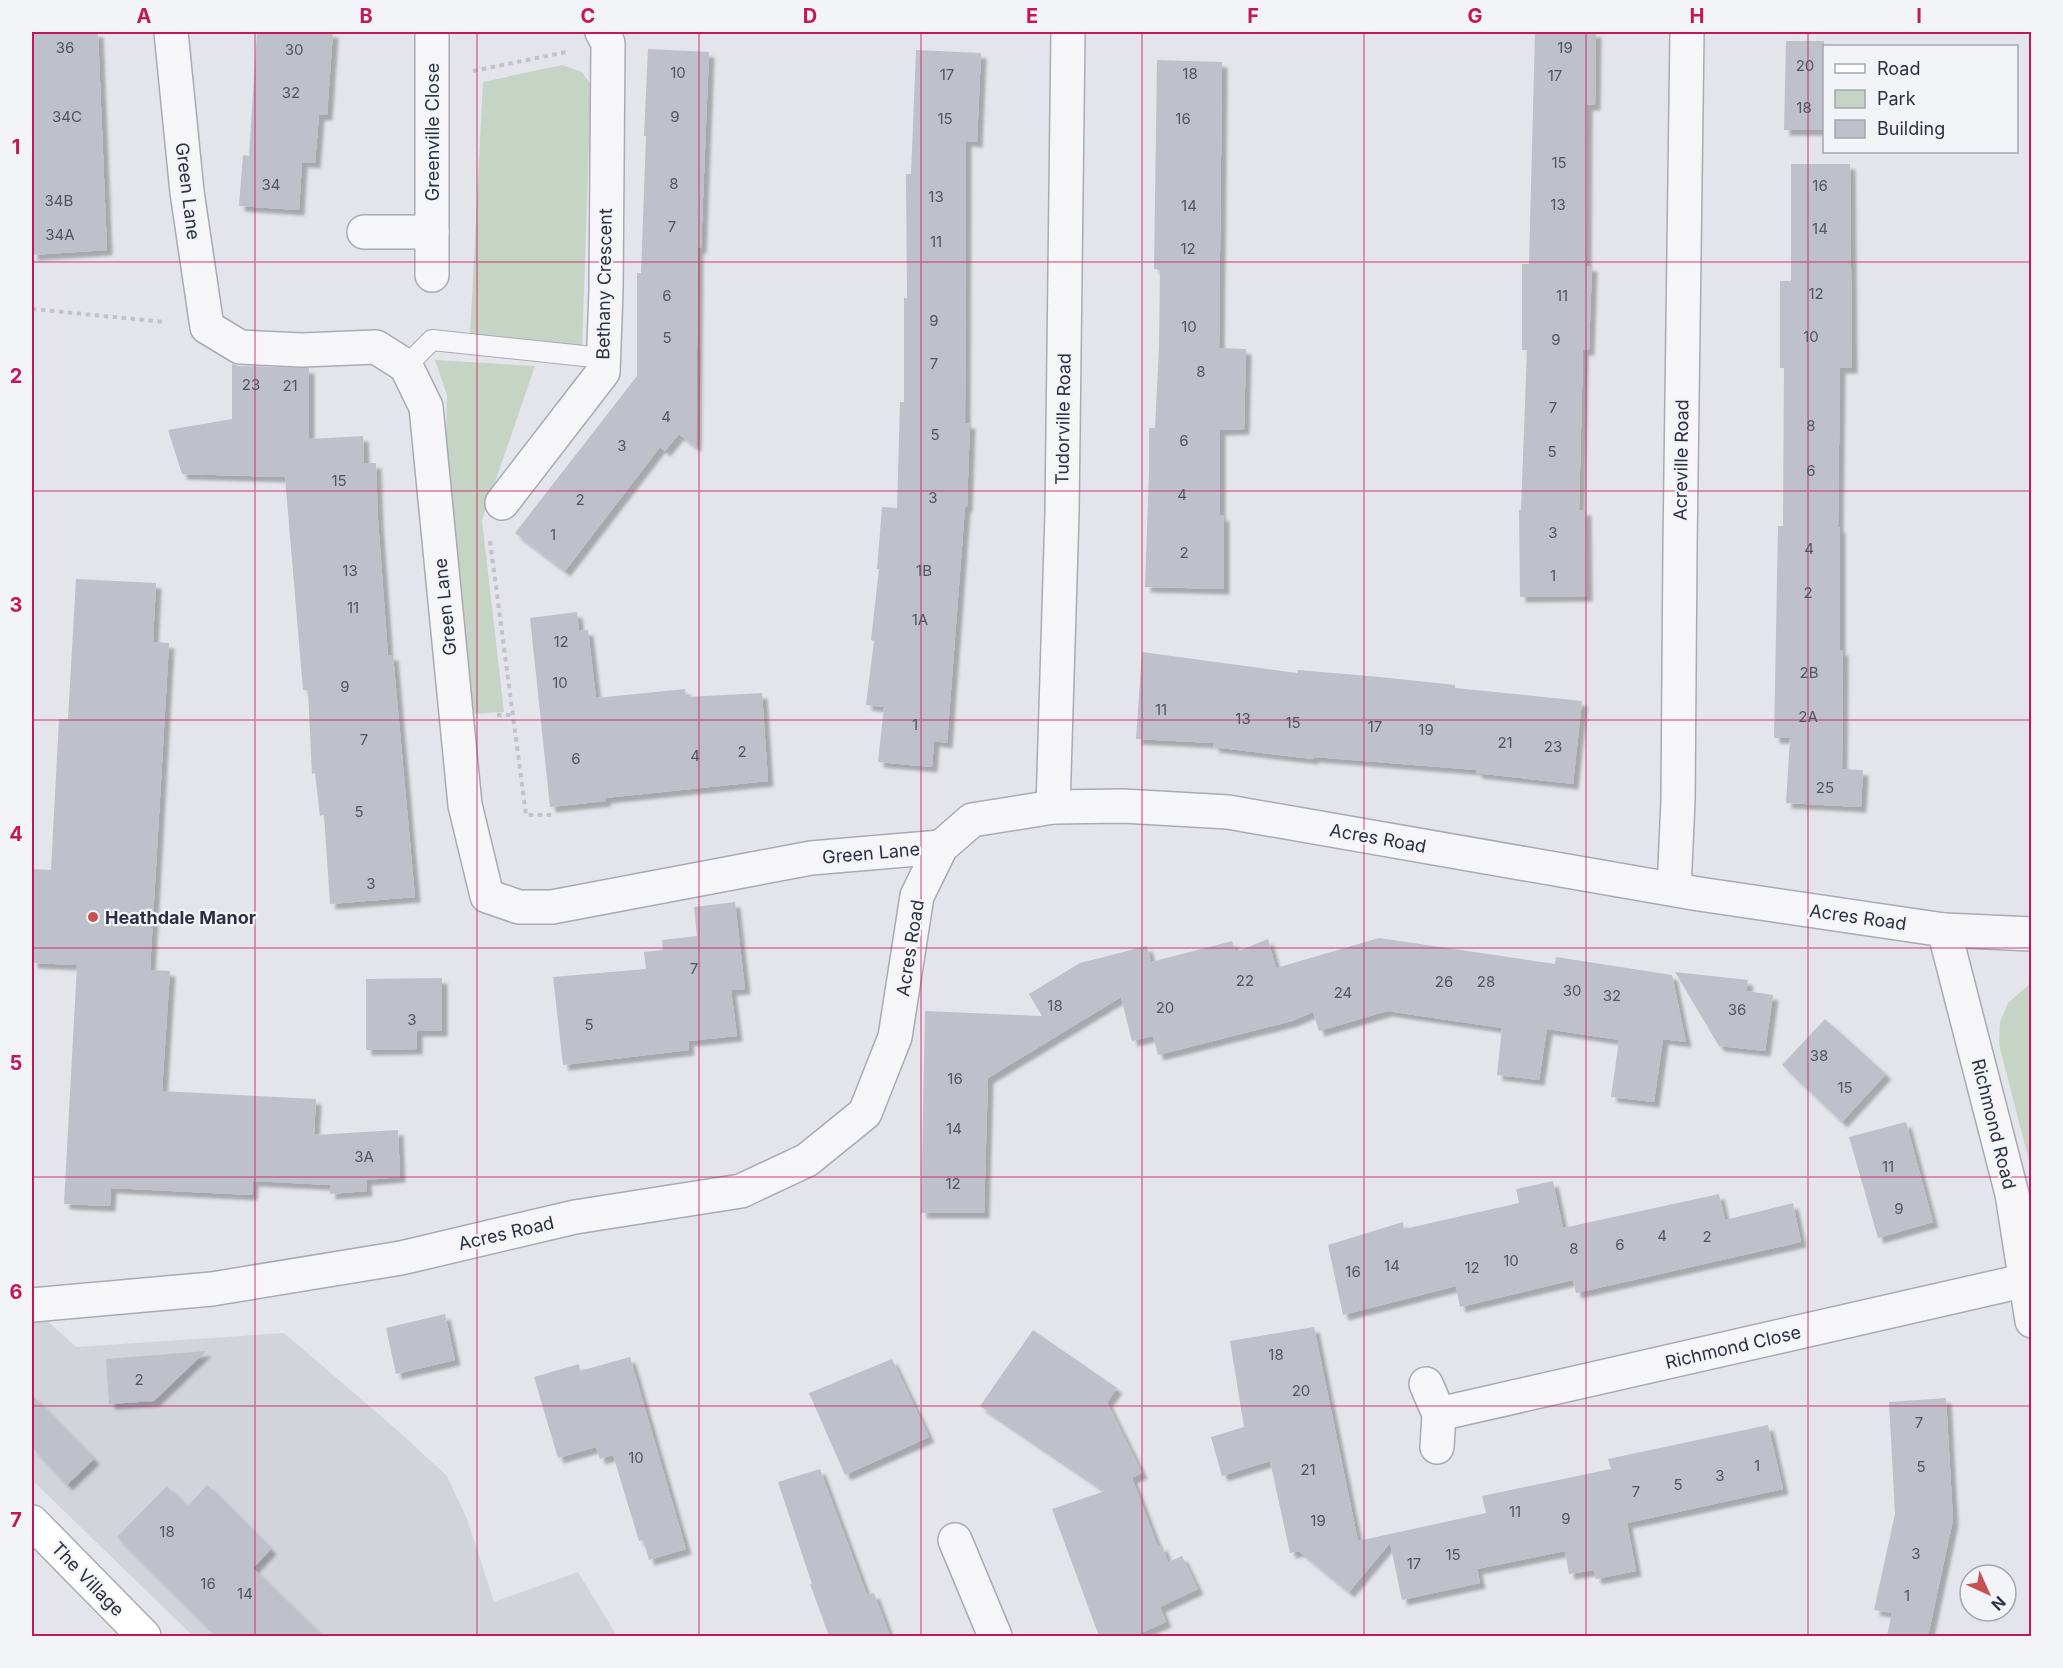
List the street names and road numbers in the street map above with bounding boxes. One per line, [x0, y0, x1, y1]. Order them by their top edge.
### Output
street label: Greenville Close [422, 63, 443, 201]
street label: Green Lane [172, 141, 204, 241]
street label: Bethany Crescent [592, 208, 616, 360]
street label: Tudorville Road [1051, 353, 1075, 485]
street label: Acreville Road [1669, 399, 1693, 521]
street label: Green Lane [429, 557, 461, 657]
street label: Acres Road [1328, 819, 1428, 857]
street label: Green Lane [821, 838, 921, 868]
street label: Acres Road [892, 898, 928, 998]
street label: Acres Road [1808, 900, 1908, 934]
street label: Richmond Road [1968, 1057, 2020, 1191]
street label: Acres Road [456, 1212, 556, 1254]
street label: Richmond Close [1663, 1321, 1803, 1373]
street label: The Village [47, 1538, 129, 1620]

